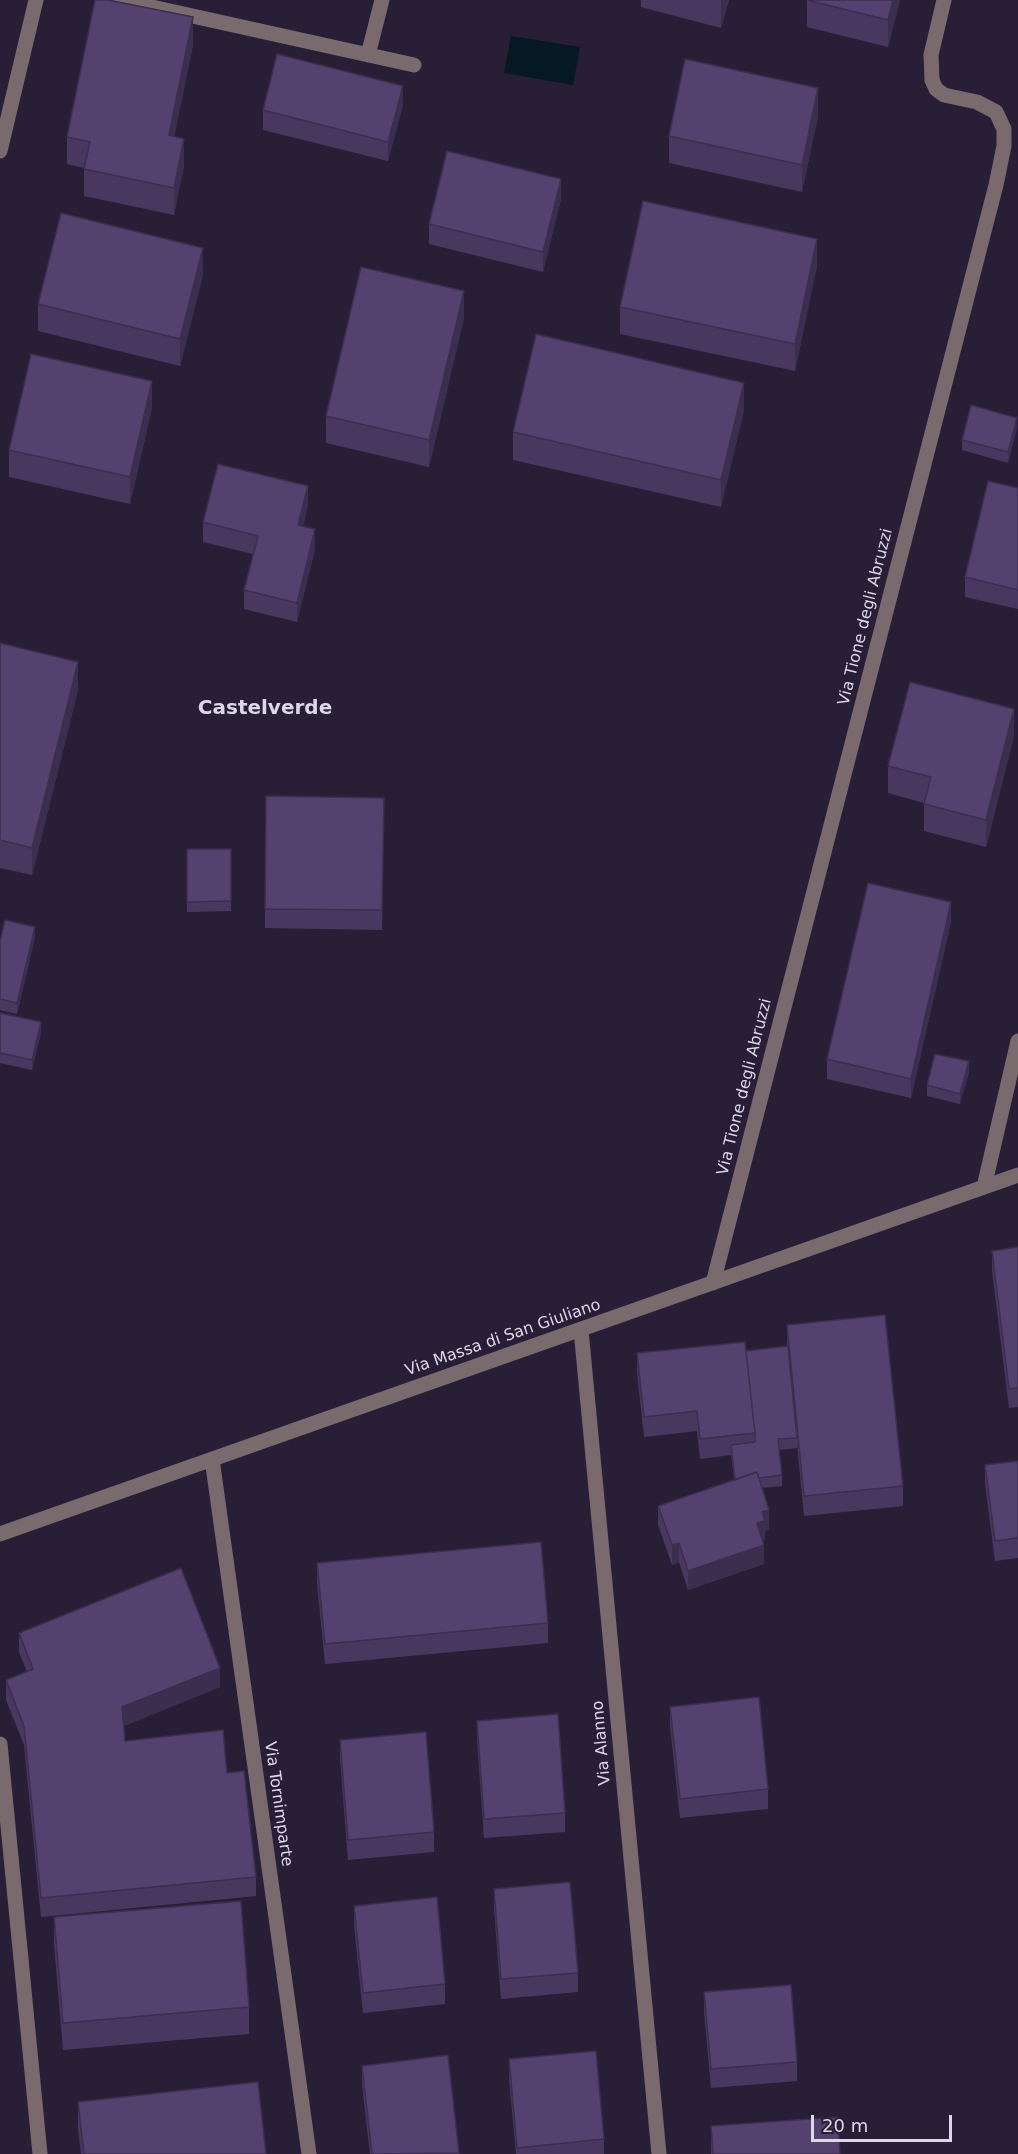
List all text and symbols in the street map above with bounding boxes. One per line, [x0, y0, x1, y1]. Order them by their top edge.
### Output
street label: Via Tione degli Abruzzi [835, 527, 897, 707]
district label: Castelverde [198, 697, 332, 721]
street label: Via Tione degli Abruzzi [714, 997, 776, 1177]
street label: Via Massa di San Giuliano [403, 1295, 603, 1381]
street label: Via Alanno [589, 1700, 615, 1786]
street label: Via Tornimparte [260, 1740, 296, 1868]
scale bar [814, 2103, 955, 2141]
text: 20 m [822, 2115, 868, 2136]

